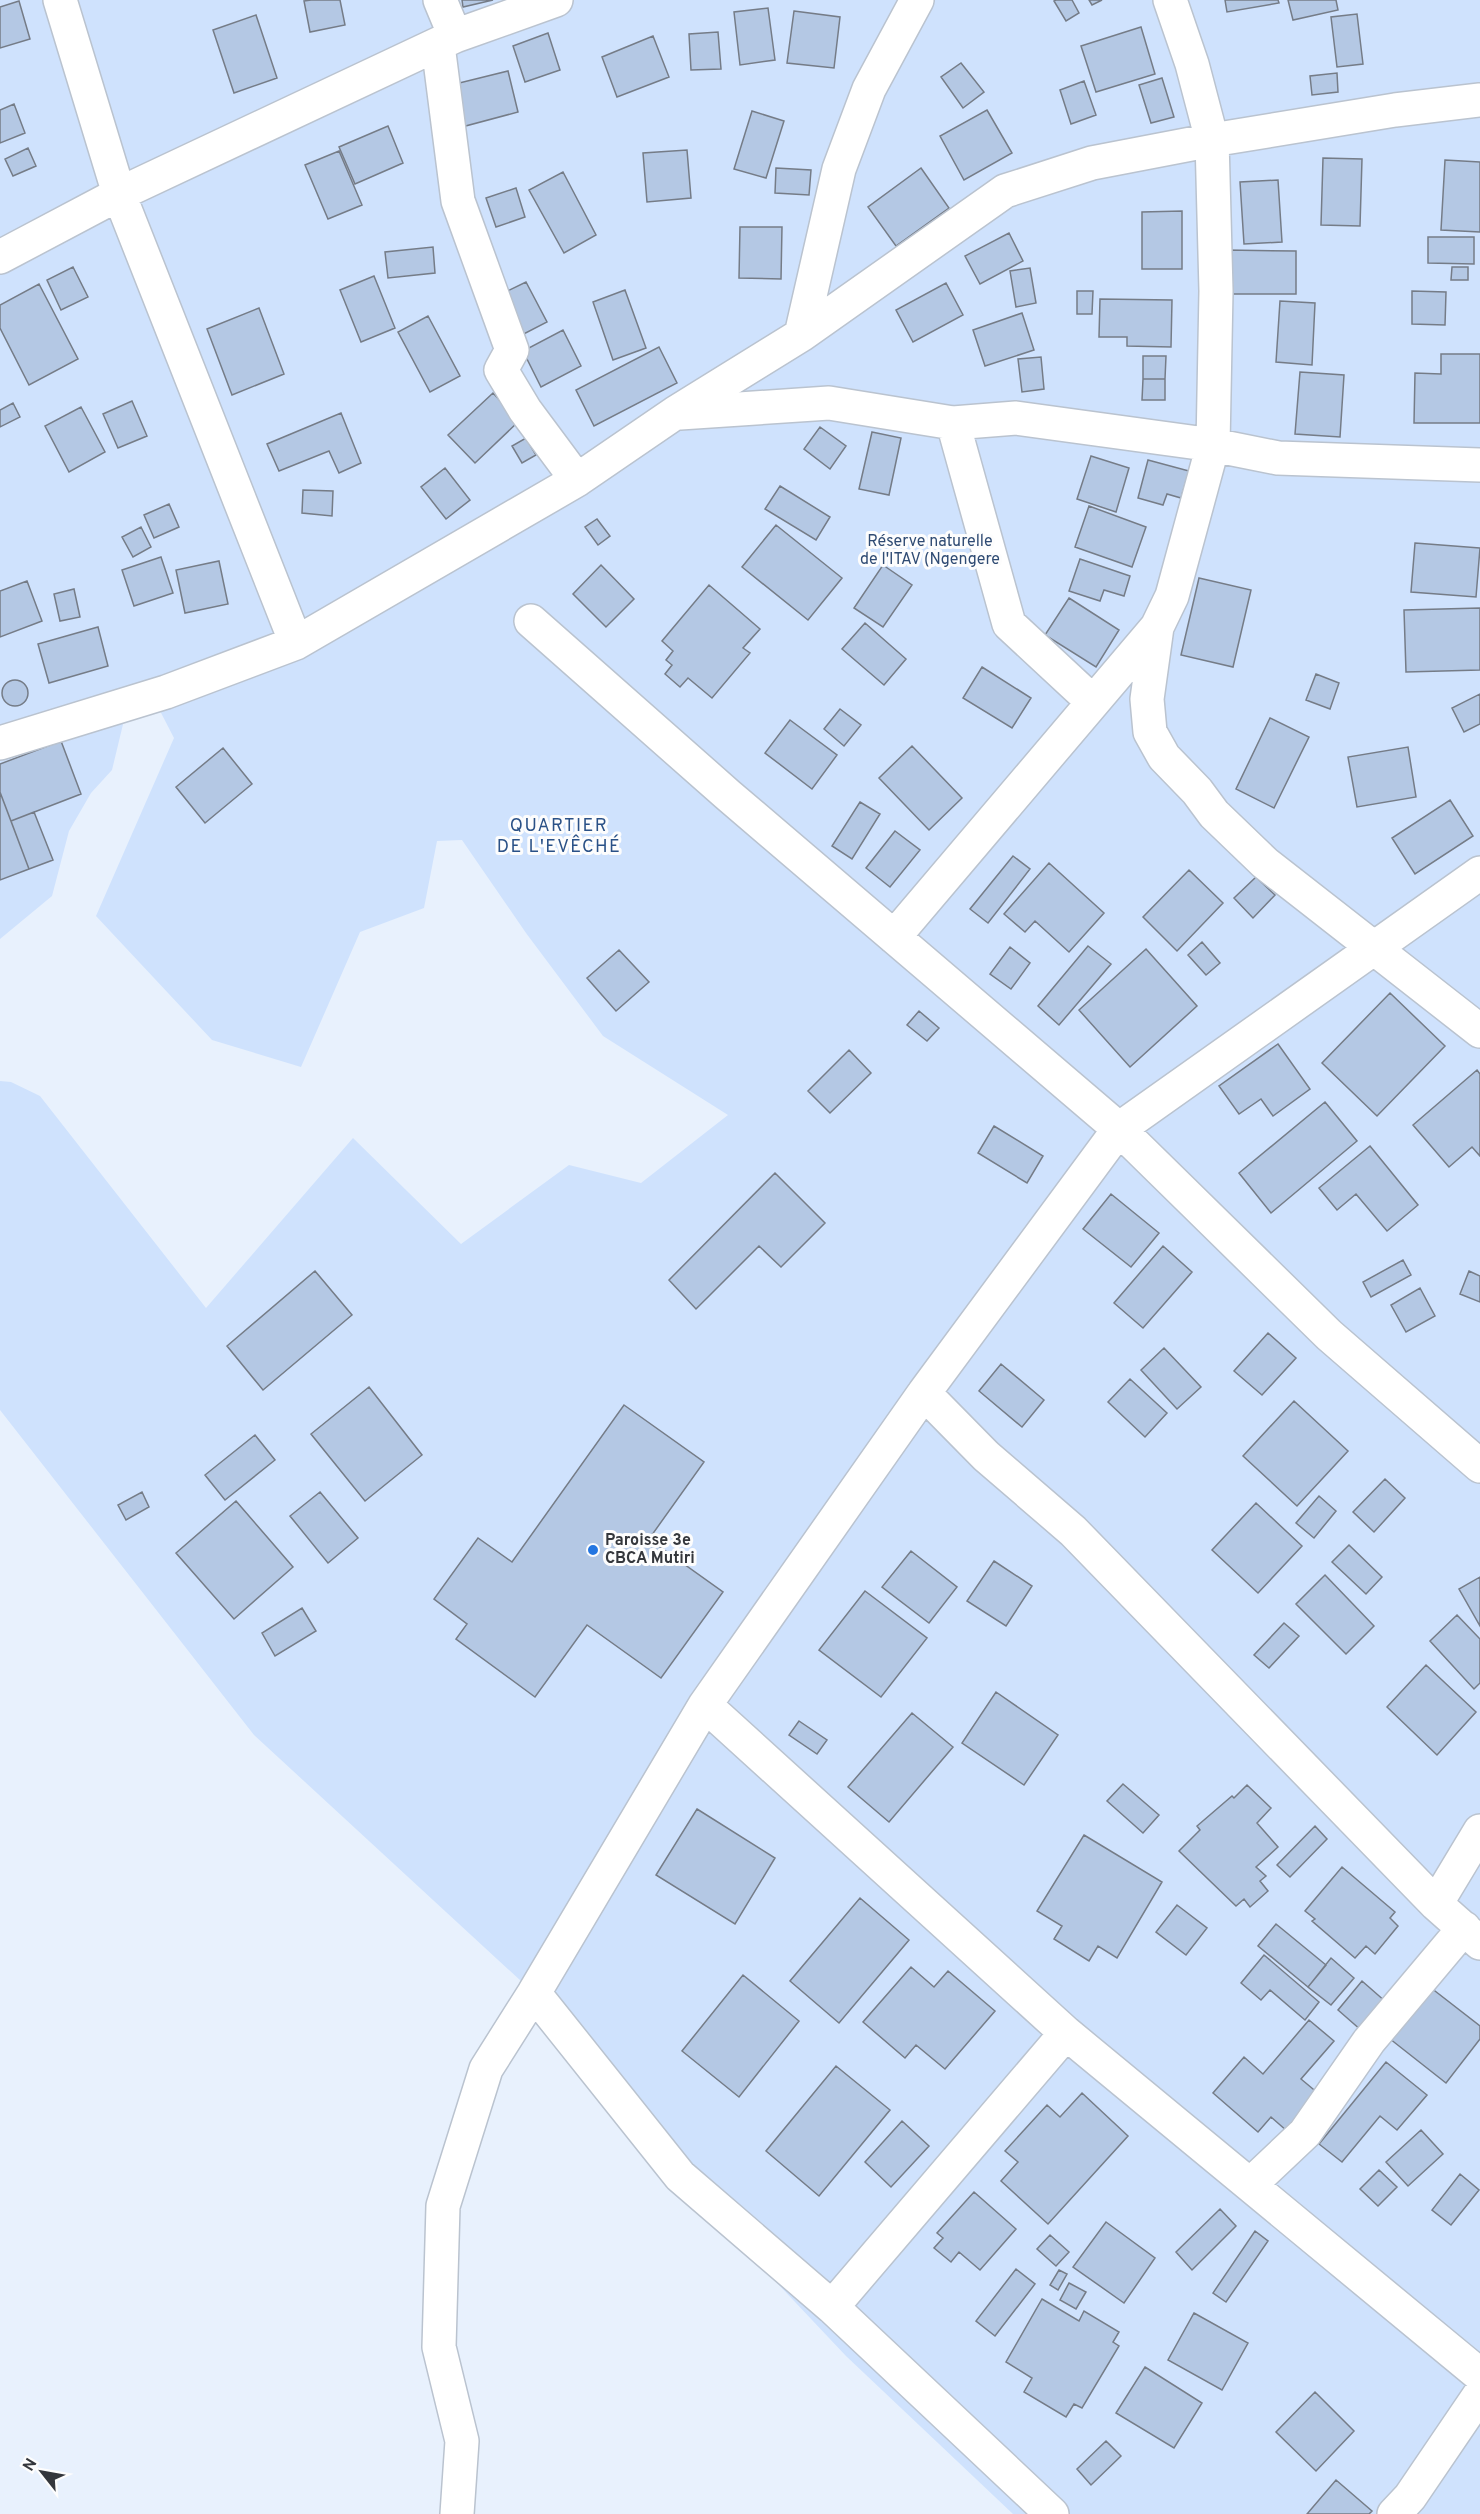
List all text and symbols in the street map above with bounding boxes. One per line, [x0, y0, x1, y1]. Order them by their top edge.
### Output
park label: Réserve naturelle de l'ITAV (Ngengere [860, 532, 1000, 570]
district label: QUARTIER DE L'EVÊCHÉ [497, 815, 621, 859]
place label: Paroisse 3e CBCA Mutiri [605, 1531, 695, 1569]
marker: Paroisse 3e CBCA Mutiri [586, 1543, 600, 1557]
north arrow [12, 2442, 72, 2502]
text: N [19, 2455, 42, 2475]

